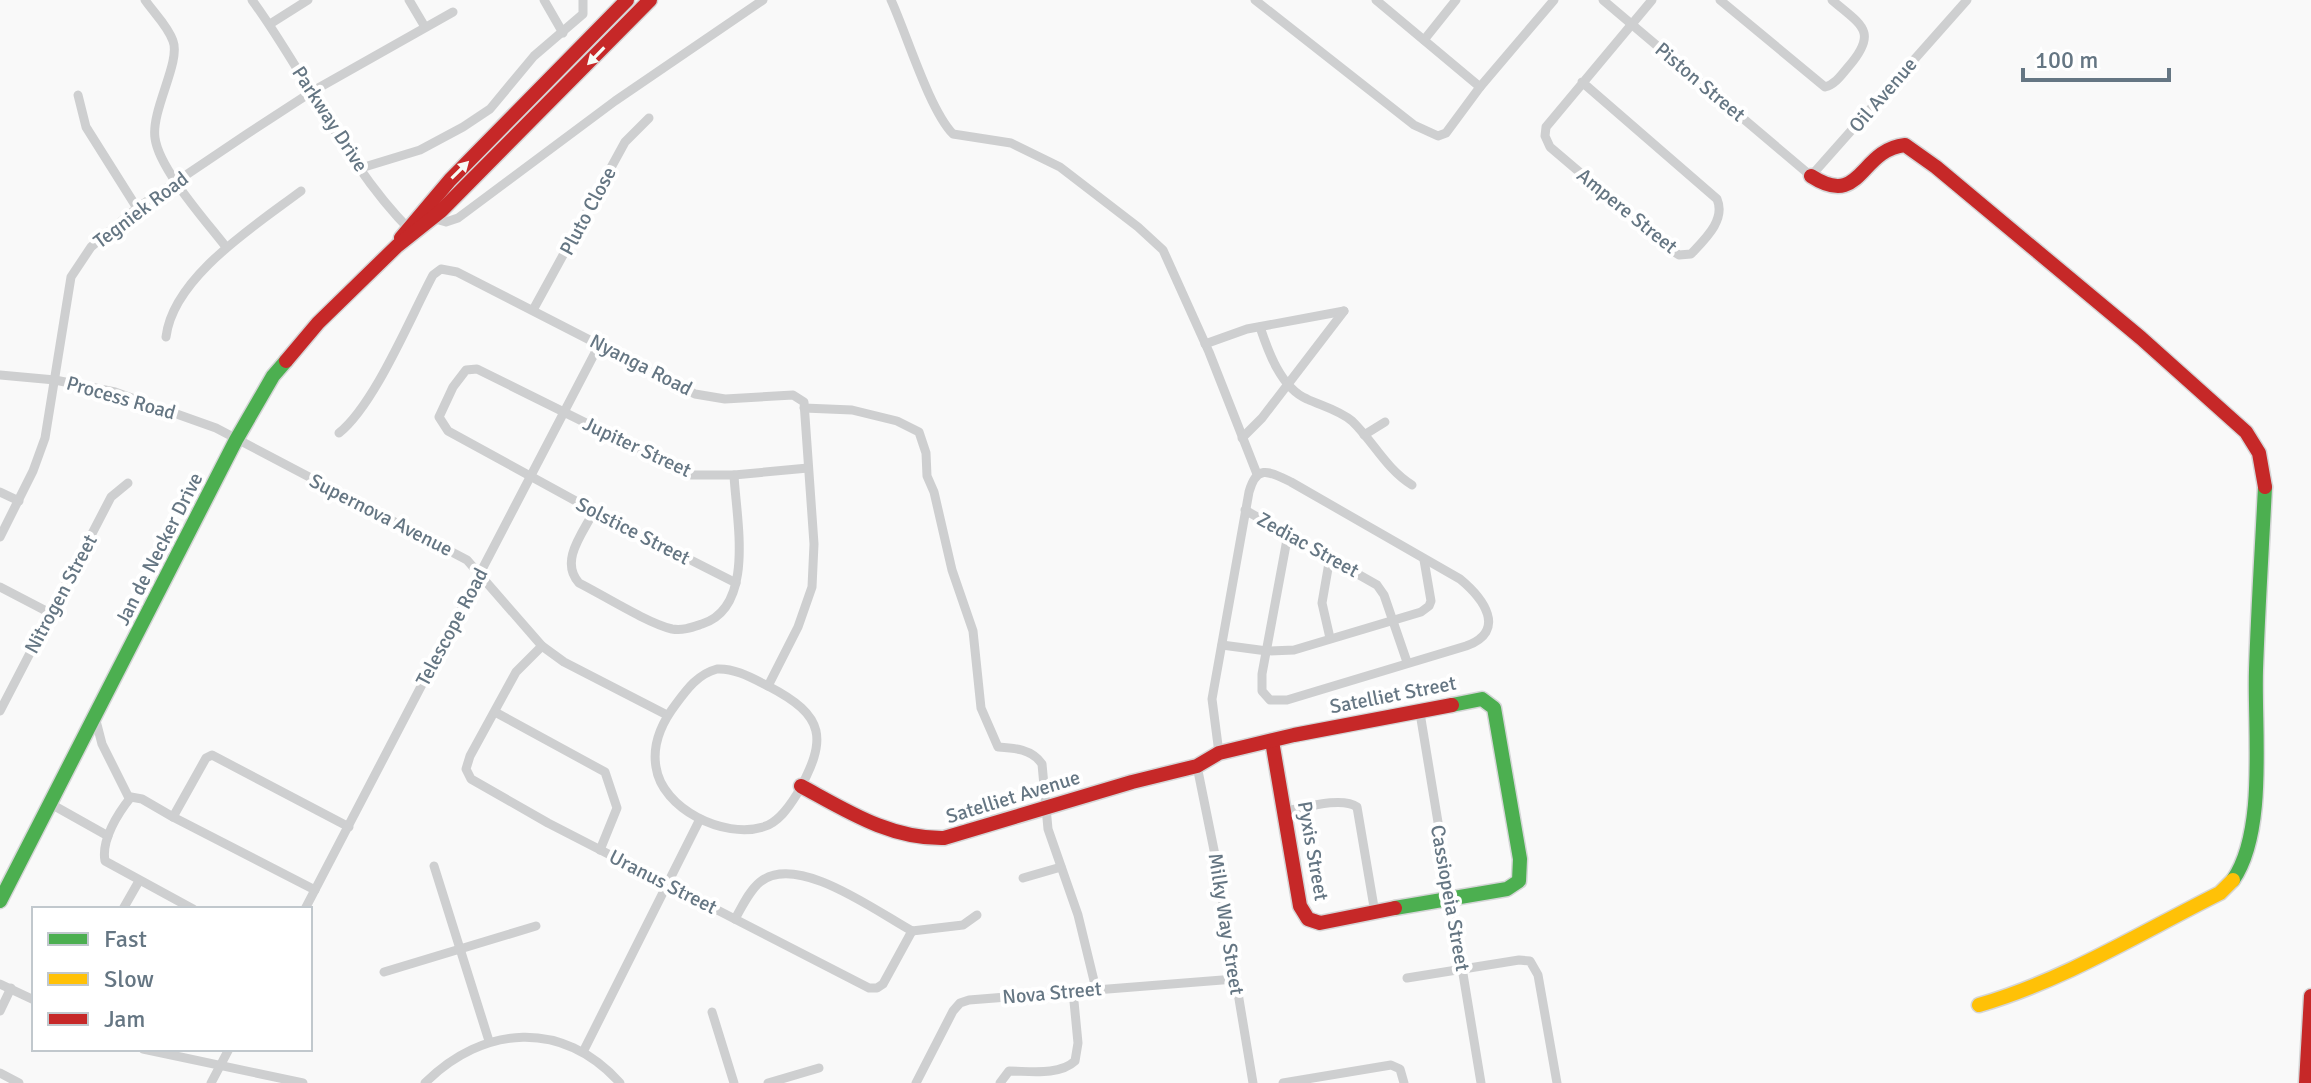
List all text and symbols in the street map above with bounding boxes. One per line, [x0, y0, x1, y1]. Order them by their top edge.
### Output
scale bar [2023, 32, 2169, 82]
street label: Piston Street [1650, 37, 1750, 127]
text: 100 m [2035, 45, 2098, 75]
one-way arrow [588, 46, 606, 65]
street label: Oil Avenue [1844, 52, 1922, 138]
street label: Parkway Drive [287, 61, 373, 177]
one-way arrow [450, 161, 469, 179]
street label: Pluto Close [554, 163, 622, 259]
street label: Ampere Street [1572, 163, 1682, 259]
street label: Tegniek Road [89, 166, 193, 254]
street label: Nyanga Road [586, 329, 696, 401]
street label: Process Road [64, 370, 178, 426]
street label: Jupiter Street [579, 411, 695, 483]
street label: Jan de Necker Drive [110, 468, 208, 630]
street label: Supernova Avenue [305, 468, 457, 562]
street label: Solstice Street [572, 492, 694, 570]
street label: Zediac Street [1253, 507, 1363, 583]
street label: Nitrogen Street [19, 530, 103, 658]
street label: Telescope Road [410, 564, 494, 690]
street label: Satelliet Street [1328, 670, 1458, 720]
street label: Satelliet Avenue [943, 765, 1083, 829]
street label: Pyxis Street [1292, 799, 1334, 903]
street label: Cassiopeia Street [1425, 823, 1475, 973]
street label: Uranus Street [605, 844, 721, 920]
street label: Milky Way Street [1202, 851, 1250, 997]
legend [32, 907, 312, 1051]
text: Fast [104, 924, 147, 954]
text: Slow [104, 964, 154, 994]
street label: Nova Street [1001, 976, 1103, 1010]
text: Jam [104, 1004, 145, 1034]

